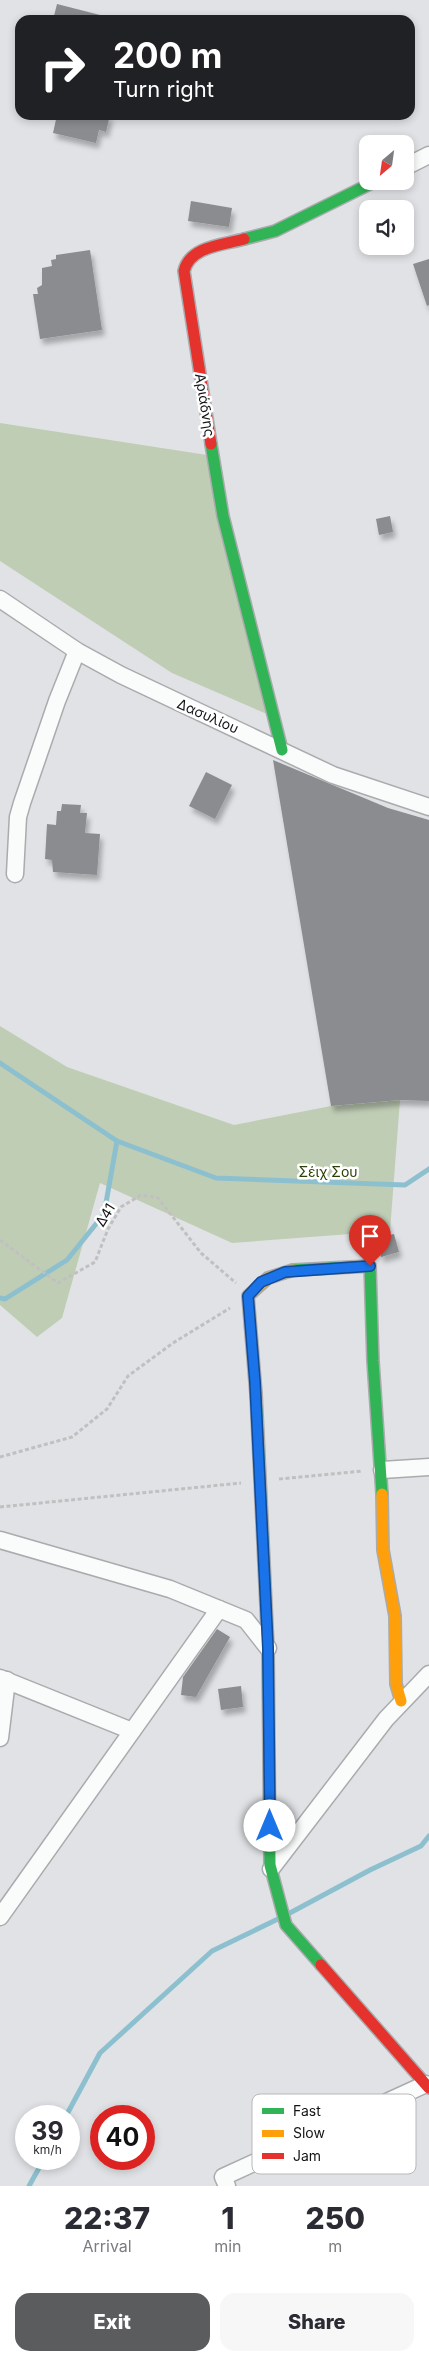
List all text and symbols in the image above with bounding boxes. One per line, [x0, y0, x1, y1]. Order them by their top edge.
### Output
text: 200 m [113, 34, 222, 76]
icon: right [30, 35, 95, 100]
text: Turn right [113, 76, 214, 102]
north arrow [359, 135, 414, 190]
map controls [359, 135, 414, 255]
button: sound [359, 200, 414, 255]
street label: Αριάδνης [192, 372, 219, 438]
street label: Δασυλίου [175, 694, 242, 737]
park label: Σέιχ Σου [298, 1163, 358, 1180]
street label: Δ41 [91, 1200, 118, 1229]
pin [349, 1215, 391, 1266]
icon: arrive [356, 1222, 384, 1250]
position arrow [243, 1799, 295, 1851]
legend [252, 2094, 416, 2174]
text: Fast [293, 2102, 321, 2119]
speed limit sign: 40 [90, 2105, 155, 2170]
text: 39 [31, 2116, 64, 2146]
text: Slow [293, 2124, 325, 2141]
text: km/h [33, 2142, 62, 2157]
text: Jam [293, 2147, 321, 2164]
text: 22:37 [64, 2200, 150, 2236]
text: 1 [221, 2200, 234, 2236]
text: 250 [306, 2200, 365, 2236]
text: Arrival [82, 2236, 132, 2256]
text: min [214, 2236, 242, 2256]
text: m [328, 2236, 342, 2256]
button: Exit [15, 2293, 210, 2351]
button: Share [220, 2293, 414, 2351]

